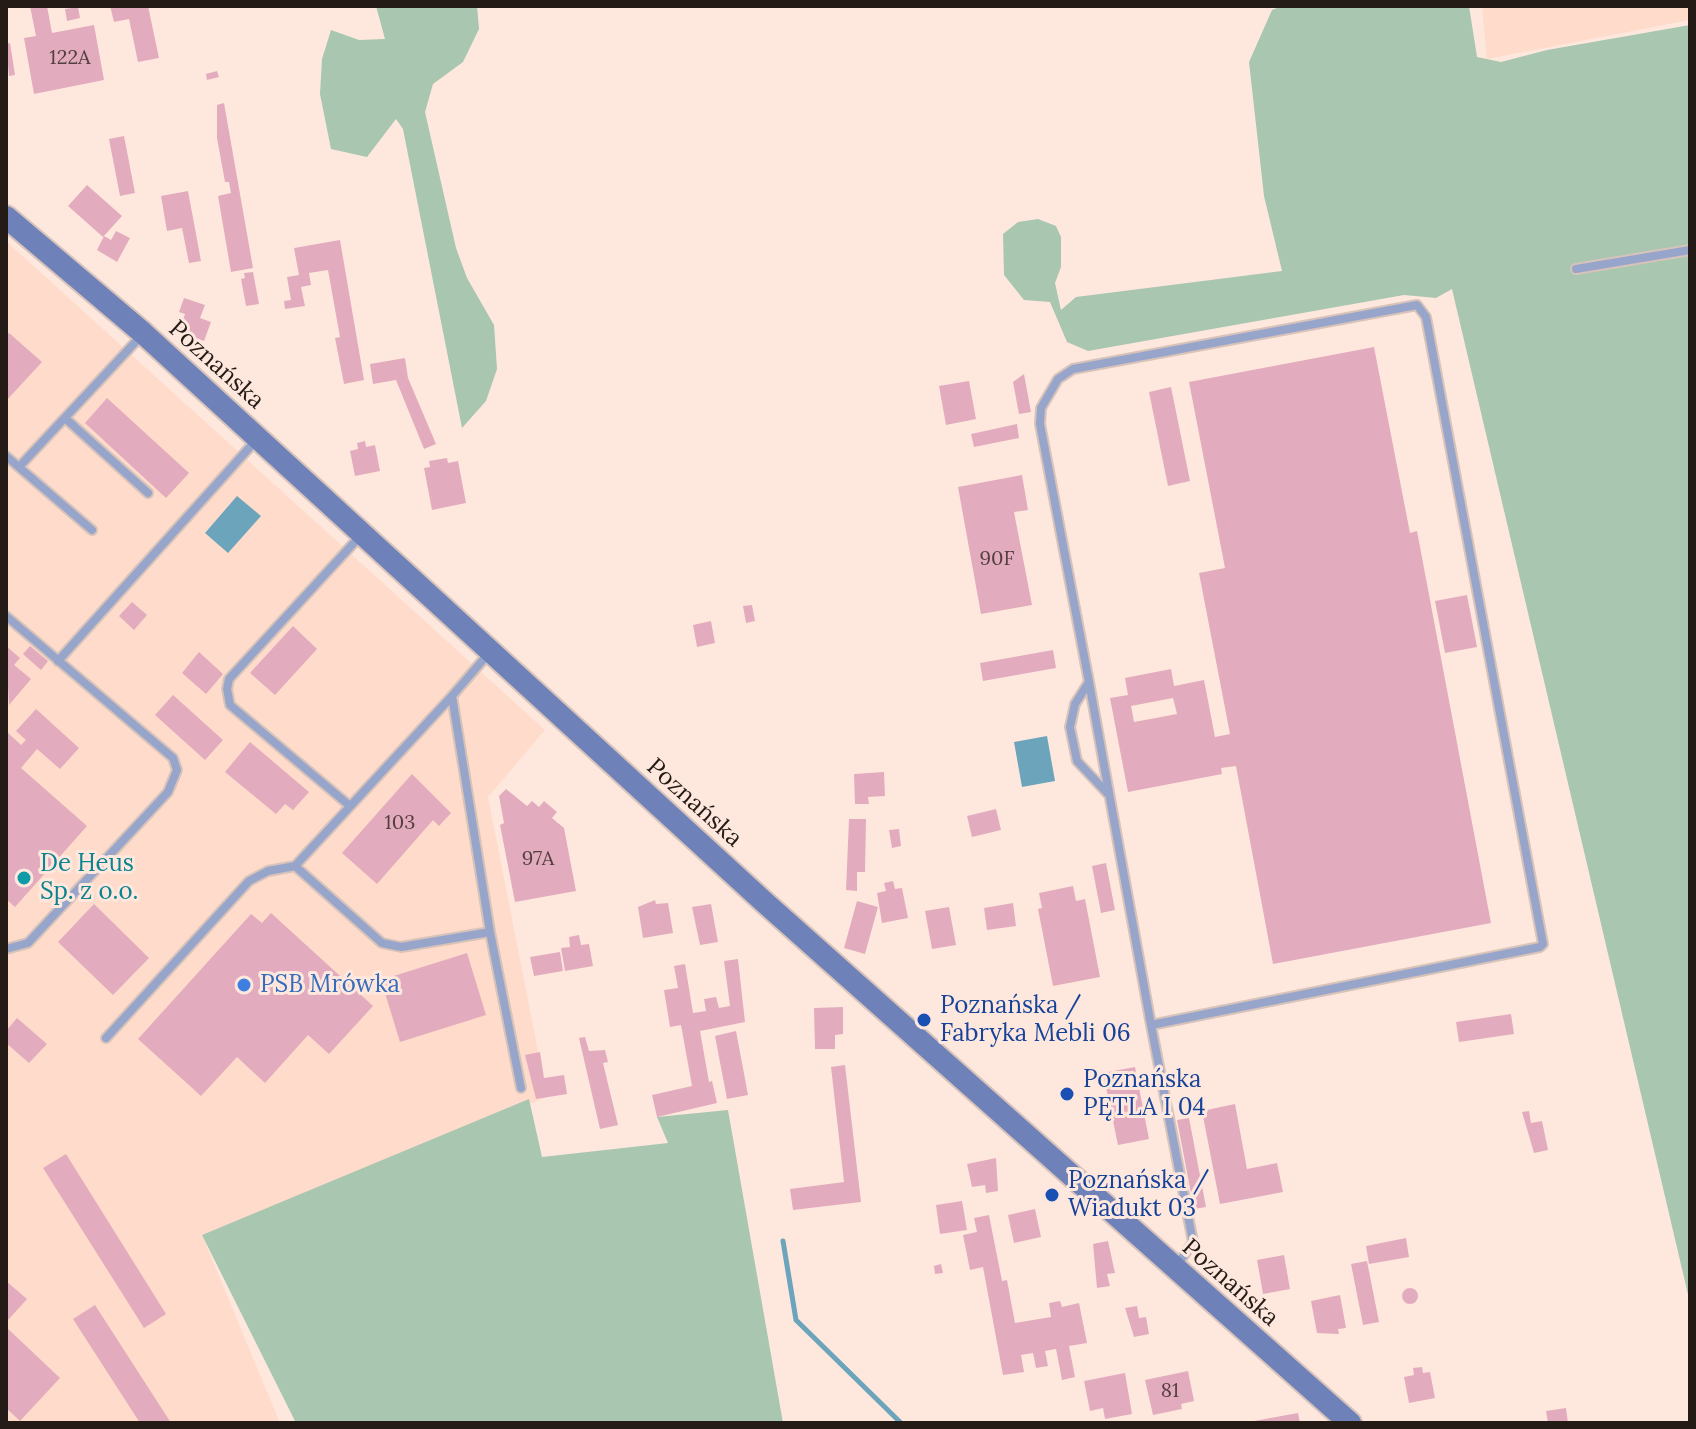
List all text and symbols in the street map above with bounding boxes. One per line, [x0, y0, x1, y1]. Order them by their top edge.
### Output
house number: 122A [49, 46, 91, 70]
street label: Poznańska [162, 315, 270, 415]
house number: 90F [980, 547, 1014, 571]
street label: Poznańska [640, 753, 748, 853]
house number: 103 [385, 811, 415, 835]
house number: 97A [522, 847, 554, 871]
place label: De Heus Sp. z o.o. [40, 850, 138, 906]
marker: De Heus Sp. z o.o. [15, 869, 33, 887]
place label: PSB Mrówka [260, 971, 400, 999]
marker: PSB Mrówka [235, 976, 253, 994]
place label: Poznańska / Fabryka Mebli 06 [940, 992, 1131, 1048]
marker: Poznańska / Fabryka Mebli 06 [915, 1011, 933, 1029]
place label: Poznańska PĘTLA I 04 [1083, 1066, 1206, 1122]
marker: Poznańska PĘTLA I 04 [1058, 1085, 1076, 1103]
place label: Poznańska / Wiadukt 03 [1068, 1167, 1209, 1223]
marker: Poznańska / Wiadukt 03 [1043, 1186, 1061, 1204]
street label: Poznańska [1176, 1233, 1284, 1333]
house number: 81 [1161, 1379, 1179, 1403]

